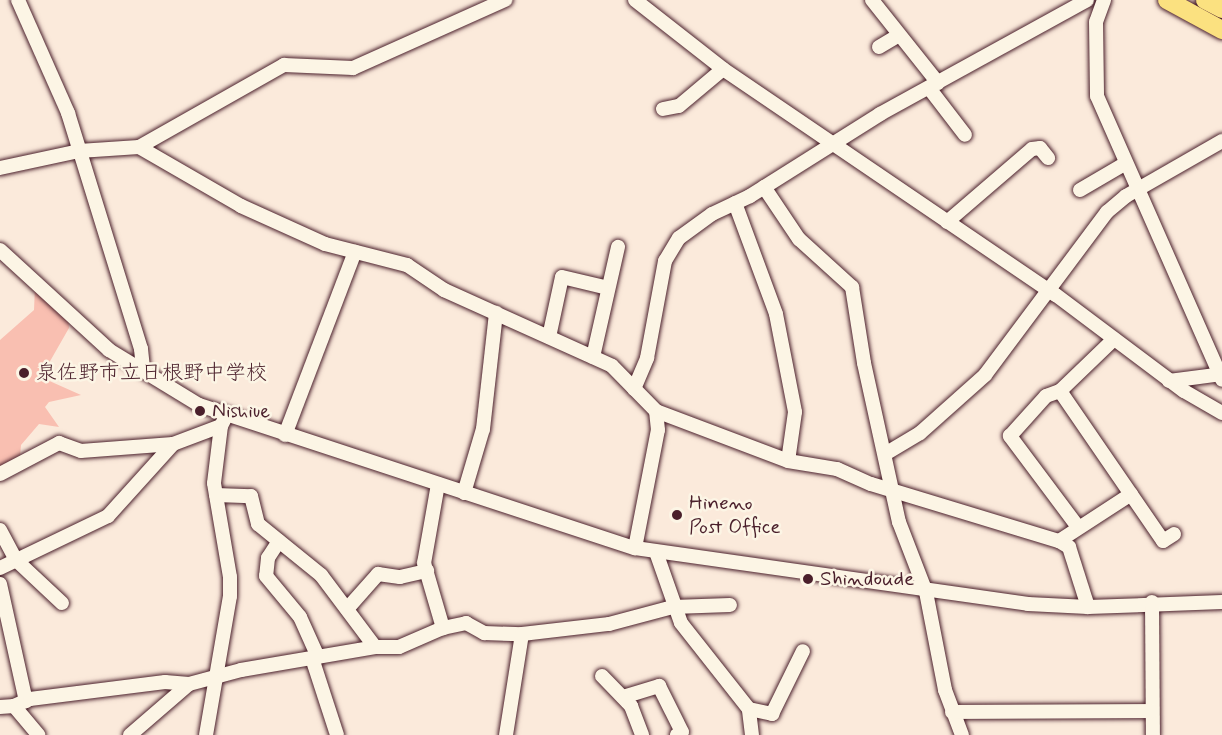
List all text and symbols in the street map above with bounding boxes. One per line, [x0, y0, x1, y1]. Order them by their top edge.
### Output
place label: 泉佐野市立日根野中学校 [36, 360, 267, 386]
marker: 泉佐野市立日根野中学校 [17, 366, 31, 380]
place label: Nishiue [212, 398, 270, 424]
marker: Nishiue [193, 404, 207, 418]
place label: Hineno Post Office [689, 490, 781, 540]
marker: Hineno Post Office [670, 508, 684, 522]
place label: Shindoude [820, 566, 914, 592]
marker: Shindoude [801, 572, 815, 586]

